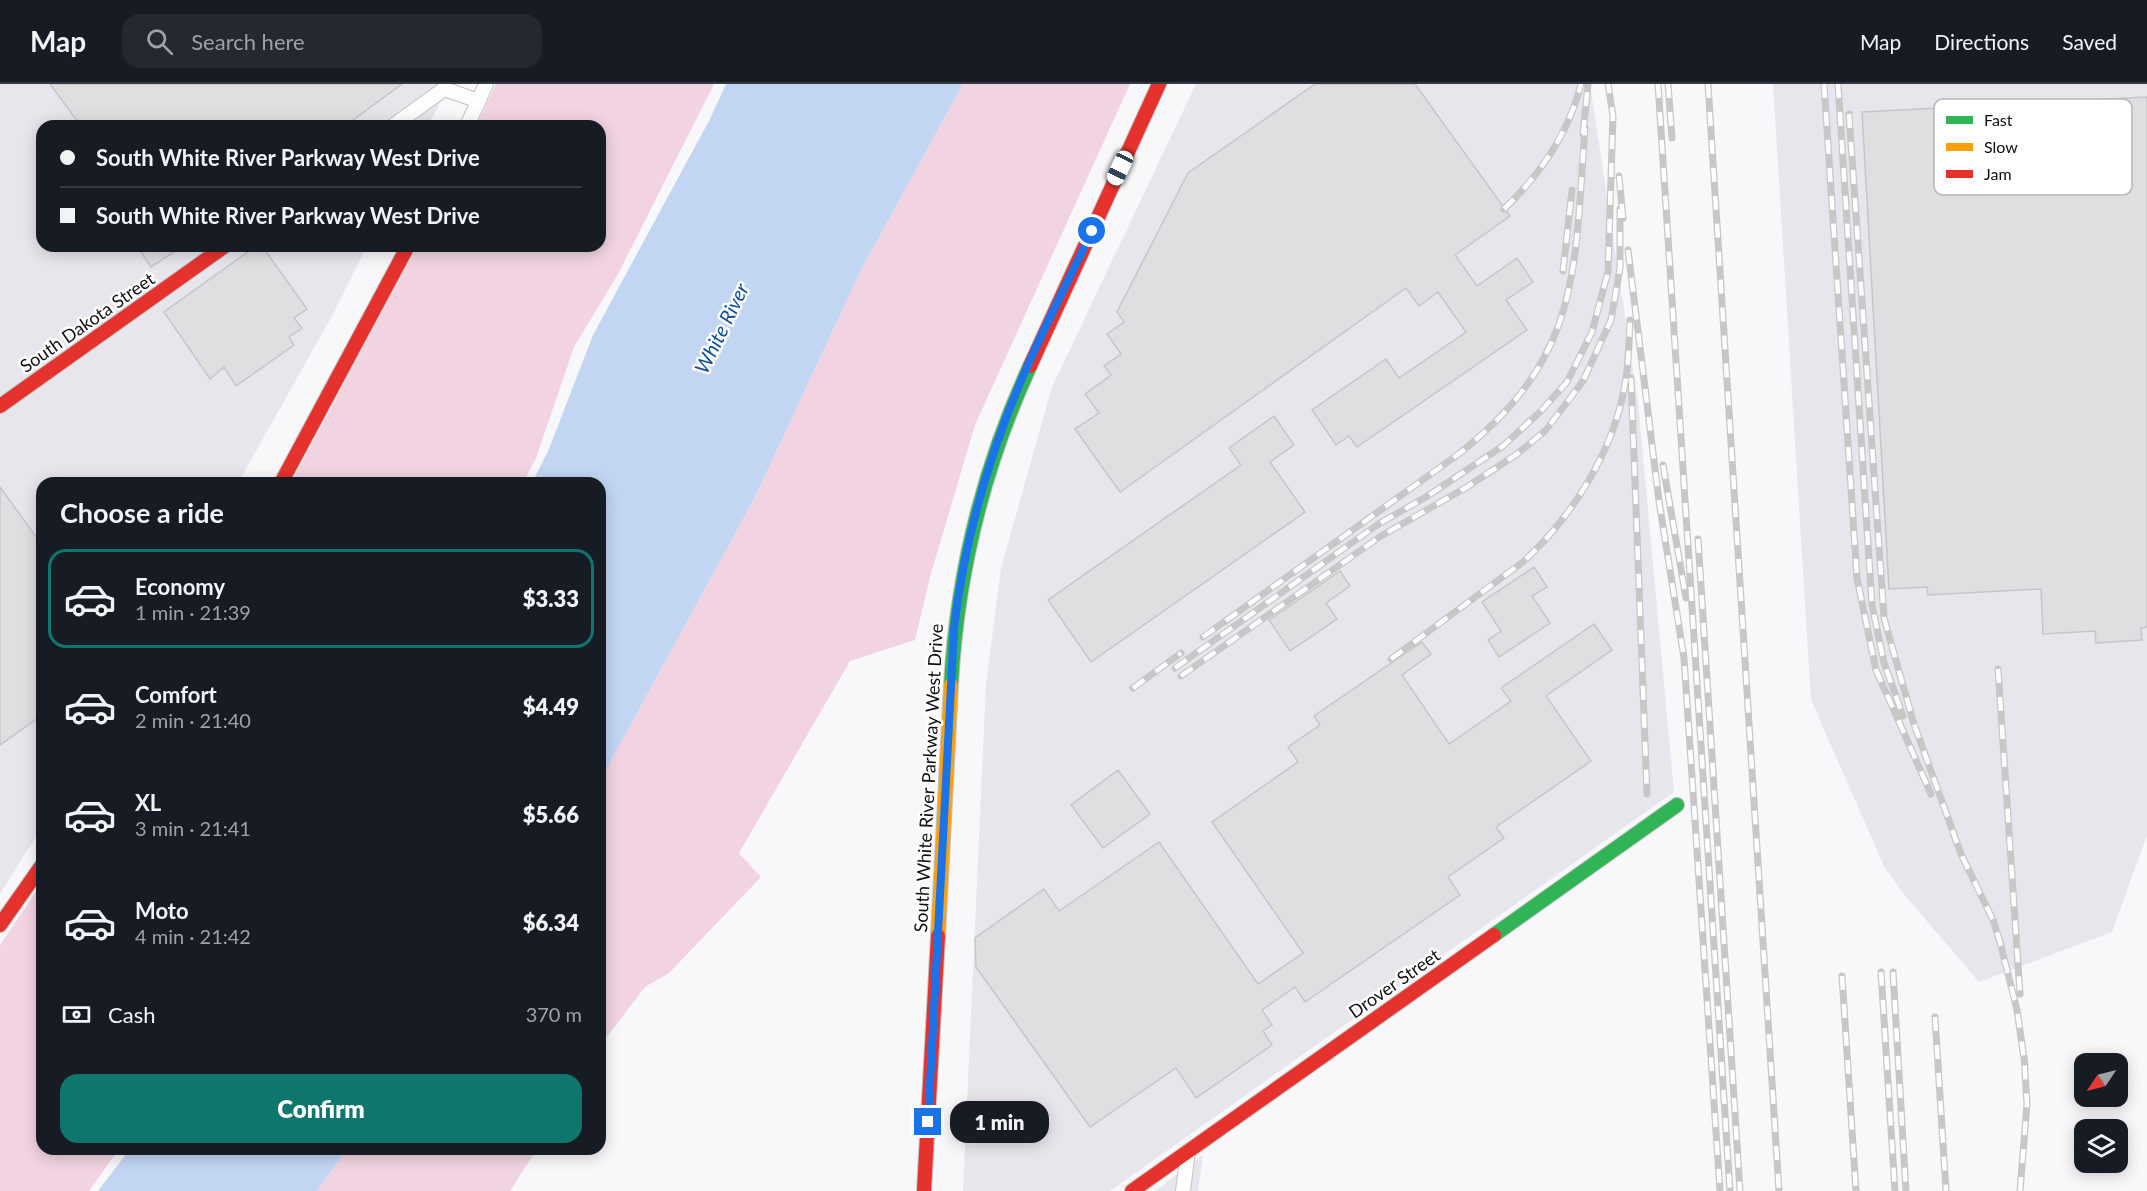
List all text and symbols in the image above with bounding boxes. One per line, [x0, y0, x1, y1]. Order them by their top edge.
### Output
search box [122, 14, 542, 68]
text: Map [30, 24, 86, 58]
icon: search [143, 25, 176, 58]
text: Search here [191, 28, 305, 55]
text: Map [1860, 29, 1901, 54]
text: Directions [1934, 29, 2029, 54]
text: Saved [2062, 29, 2117, 54]
legend [1934, 99, 2132, 195]
text: Fast [1984, 110, 2013, 129]
text: Slow [1984, 137, 2018, 156]
text: South White River Parkway West Drive [96, 144, 480, 171]
car [1104, 148, 1136, 188]
text: Jam [1984, 164, 2012, 183]
text: South White River Parkway West Drive [96, 202, 480, 229]
route start [1078, 217, 1105, 244]
street label: South Dakota Street [15, 267, 159, 377]
water label: White River [689, 278, 754, 377]
text: Choose a ride [60, 496, 224, 529]
icon: car [63, 572, 117, 626]
text: Economy [135, 573, 225, 600]
text: $3.33 [523, 585, 579, 612]
text: 1 min · 21:39 [135, 600, 251, 624]
street label: South White River Parkway West Drive [909, 623, 947, 933]
icon: car [63, 680, 117, 734]
text: Comfort [135, 681, 217, 708]
text: $4.49 [523, 693, 579, 720]
text: 2 min · 21:40 [135, 708, 251, 732]
icon: car [63, 788, 117, 842]
text: XL [135, 789, 161, 816]
text: $5.66 [523, 801, 579, 828]
text: 3 min · 21:41 [135, 816, 251, 840]
icon: car [63, 896, 117, 950]
text: Moto [135, 897, 189, 924]
text: $6.34 [523, 909, 579, 936]
text: 4 min · 21:42 [135, 924, 251, 948]
street label: Drover Street [1344, 943, 1444, 1023]
icon: cash [60, 998, 93, 1031]
text: Cash [108, 1001, 155, 1028]
text: 370 m [526, 1002, 582, 1026]
north arrow [2074, 1053, 2128, 1107]
map controls [2074, 1053, 2128, 1173]
button: Confirm [60, 1074, 582, 1143]
callout: 1 min [949, 1101, 1048, 1143]
route end [914, 1108, 941, 1135]
text: 1 min [975, 1110, 1024, 1134]
button: layers [2074, 1119, 2128, 1173]

